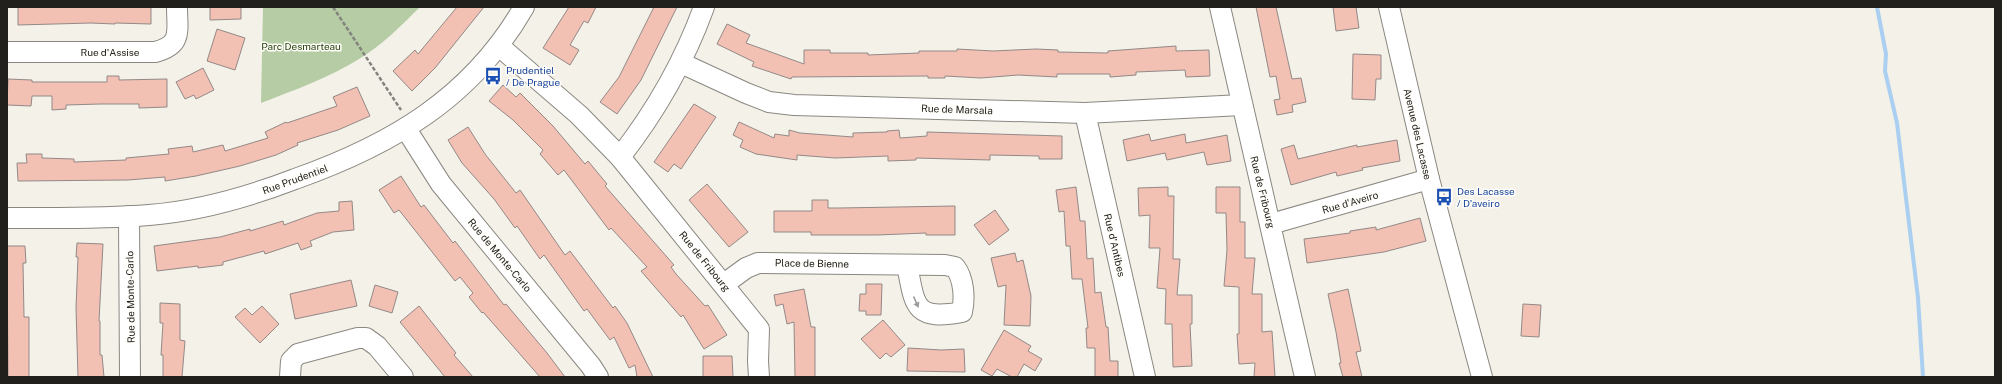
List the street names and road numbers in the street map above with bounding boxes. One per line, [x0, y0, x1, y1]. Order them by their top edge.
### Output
street label: Rue d'Assise [80, 46, 140, 58]
street label: Avenue des Lacasse [1402, 87, 1434, 181]
street label: Rue de Marsala [921, 102, 993, 116]
street label: Rue de Fribourg [1248, 155, 1278, 229]
street label: Rue Prudentiel [261, 162, 329, 196]
street label: Rue d'Aveiro [1321, 188, 1380, 216]
street label: Rue d'Antibes [1102, 212, 1128, 278]
street label: Rue de Monte-Carlo [466, 216, 534, 294]
street label: Rue de Fribourg [677, 228, 733, 294]
street label: Rue de Monte-Carlo [123, 250, 137, 343]
street label: Place de Bienne [775, 256, 850, 270]

